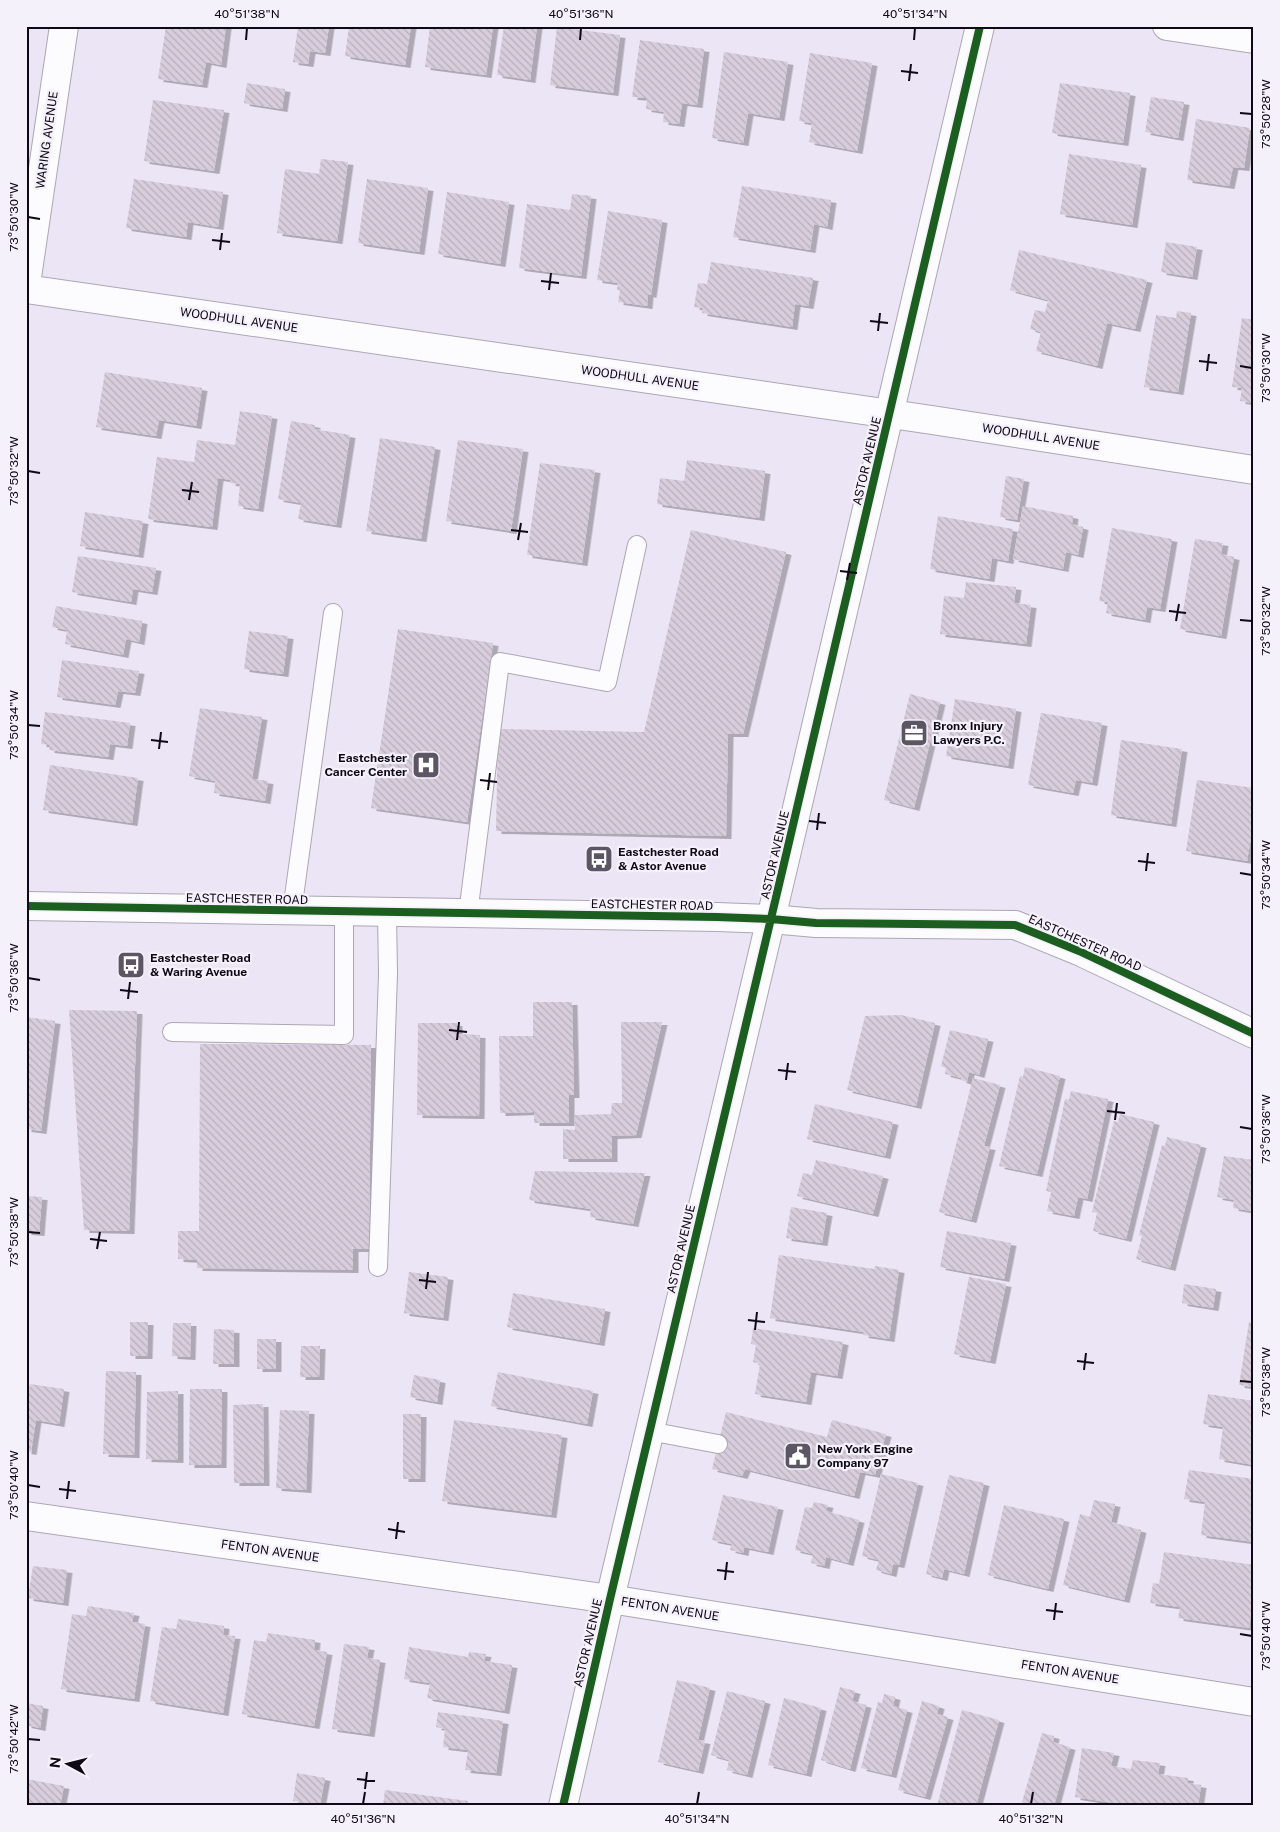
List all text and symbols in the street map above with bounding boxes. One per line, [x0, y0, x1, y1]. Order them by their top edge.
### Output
text: 40°51'38"N [214, 7, 280, 21]
text: 40°51'36"N [548, 7, 614, 21]
text: 40°51'34"N [882, 7, 948, 21]
text: 73°50'28"W [1259, 79, 1273, 149]
street label: WARING AVENUE [33, 90, 61, 190]
text: 73°50'30"W [7, 182, 21, 252]
street label: WOODHULL AVENUE [179, 305, 299, 335]
text: 73°50'30"W [1259, 333, 1273, 403]
street label: WOODHULL AVENUE [580, 363, 700, 393]
street label: ASTOR AVENUE [850, 415, 884, 507]
street label: WOODHULL AVENUE [981, 421, 1101, 453]
text: 73°50'32"W [7, 436, 21, 506]
text: 73°50'32"W [1259, 586, 1273, 656]
text: 73°50'34"W [7, 690, 21, 760]
office icon: Bronx Injury Lawyers P.C. [899, 718, 929, 748]
place label: Bronx Injury Lawyers P.C. [933, 719, 1005, 747]
hospital icon: Eastchester Cancer Center [411, 750, 441, 780]
place label: Eastchester Cancer Center [324, 751, 407, 779]
street label: ASTOR AVENUE [758, 809, 792, 901]
text: 73°50'34"W [1259, 840, 1273, 910]
bus stop icon: Eastchester Road & Astor Avenue [584, 844, 614, 874]
place label: Eastchester Road & Astor Avenue [618, 845, 719, 873]
street label: EASTCHESTER ROAD [186, 891, 308, 907]
street label: EASTCHESTER ROAD [591, 897, 713, 913]
street label: EASTCHESTER ROAD [1026, 912, 1144, 974]
text: 73°50'36"W [7, 943, 21, 1013]
bus stop icon: Eastchester Road & Waring Avenue [116, 950, 146, 980]
place label: Eastchester Road & Waring Avenue [150, 951, 251, 979]
text: 73°50'36"W [1259, 1094, 1273, 1164]
text: 73°50'38"W [7, 1197, 21, 1267]
street label: ASTOR AVENUE [664, 1203, 698, 1295]
text: 73°50'38"W [1259, 1347, 1273, 1417]
public building icon: New York Engine Company 97 [783, 1441, 813, 1471]
place label: New York Engine Company 97 [817, 1442, 913, 1470]
text: 73°50'40"W [7, 1450, 21, 1520]
street label: FENTON AVENUE [220, 1537, 320, 1565]
street label: FENTON AVENUE [620, 1594, 720, 1624]
street label: ASTOR AVENUE [571, 1597, 605, 1689]
text: 73°50'40"W [1259, 1601, 1273, 1671]
street label: FENTON AVENUE [1020, 1657, 1120, 1687]
text: 73°50'42"W [7, 1704, 21, 1774]
north arrow [42, 1740, 92, 1790]
text: N [46, 1756, 64, 1769]
text: 40°51'36"N [330, 1812, 396, 1826]
text: 40°51'34"N [664, 1812, 730, 1826]
text: 40°51'32"N [999, 1812, 1063, 1826]

